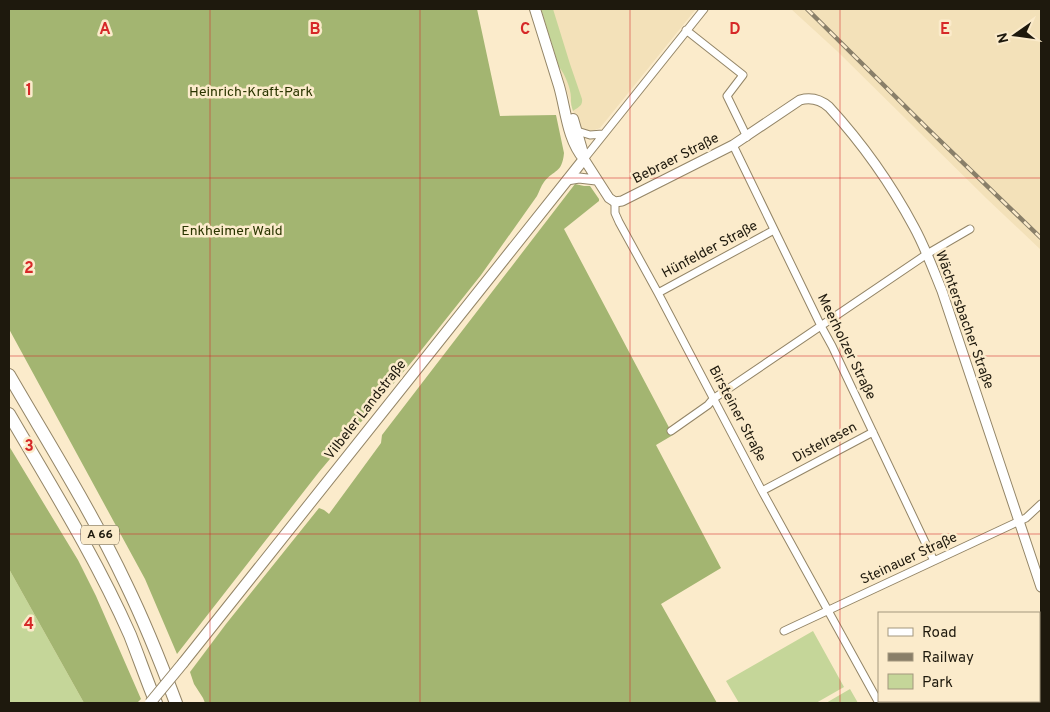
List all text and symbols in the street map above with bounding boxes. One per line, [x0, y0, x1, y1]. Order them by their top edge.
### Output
north arrow [990, 10, 1040, 60]
text: A [99, 20, 111, 40]
text: B [309, 20, 321, 40]
text: C [520, 20, 530, 40]
text: D [729, 20, 741, 40]
text: E [940, 20, 950, 40]
text: N [994, 31, 1013, 45]
text: 1 [26, 81, 32, 101]
park label: Heinrich-Kraft-Park [189, 84, 313, 101]
street label: Bebraer Straße [630, 130, 722, 188]
street label: Hünfelder Straße [659, 218, 761, 282]
park label: Enkheimer Wald [181, 223, 283, 240]
street label: Wächtersbacher Straße [931, 248, 997, 392]
text: 2 [24, 259, 34, 279]
street label: Meerholzer Straße [813, 291, 879, 403]
street label: Vilbeler Landstraße [322, 357, 410, 463]
street label: Birsteiner Straße [705, 363, 769, 465]
street label: Distelrasen [790, 419, 860, 467]
text: 3 [24, 437, 34, 457]
road number: A 66 [81, 526, 119, 544]
street label: Steinauer Straße [858, 529, 960, 589]
legend [878, 612, 1040, 702]
text: 4 [24, 615, 34, 635]
text: Road [922, 624, 957, 643]
text: Railway [922, 649, 974, 668]
text: Park [922, 674, 953, 693]

